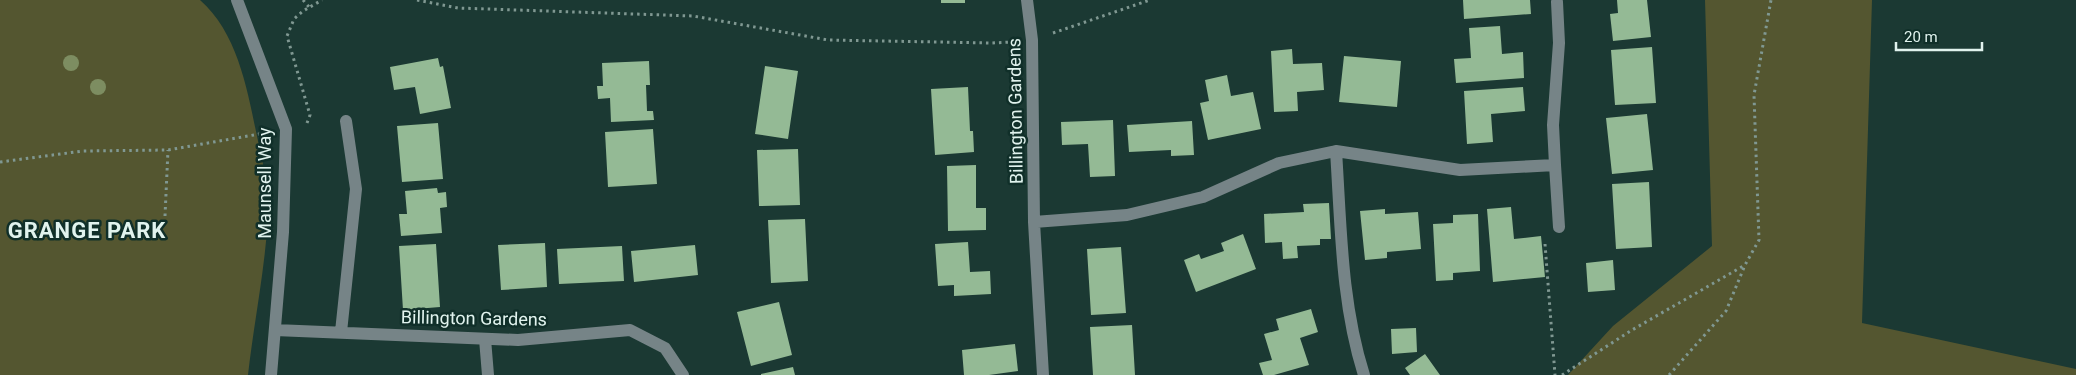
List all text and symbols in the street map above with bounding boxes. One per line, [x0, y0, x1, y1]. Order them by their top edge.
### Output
scale bar [1896, 20, 1982, 52]
text: 20 m [1904, 28, 1938, 46]
street label: Billington Gardens [1003, 38, 1027, 184]
street label: Maunsell Way [254, 127, 275, 239]
district label: GRANGE PARK [8, 218, 166, 243]
street label: Billington Gardens [401, 306, 547, 330]

